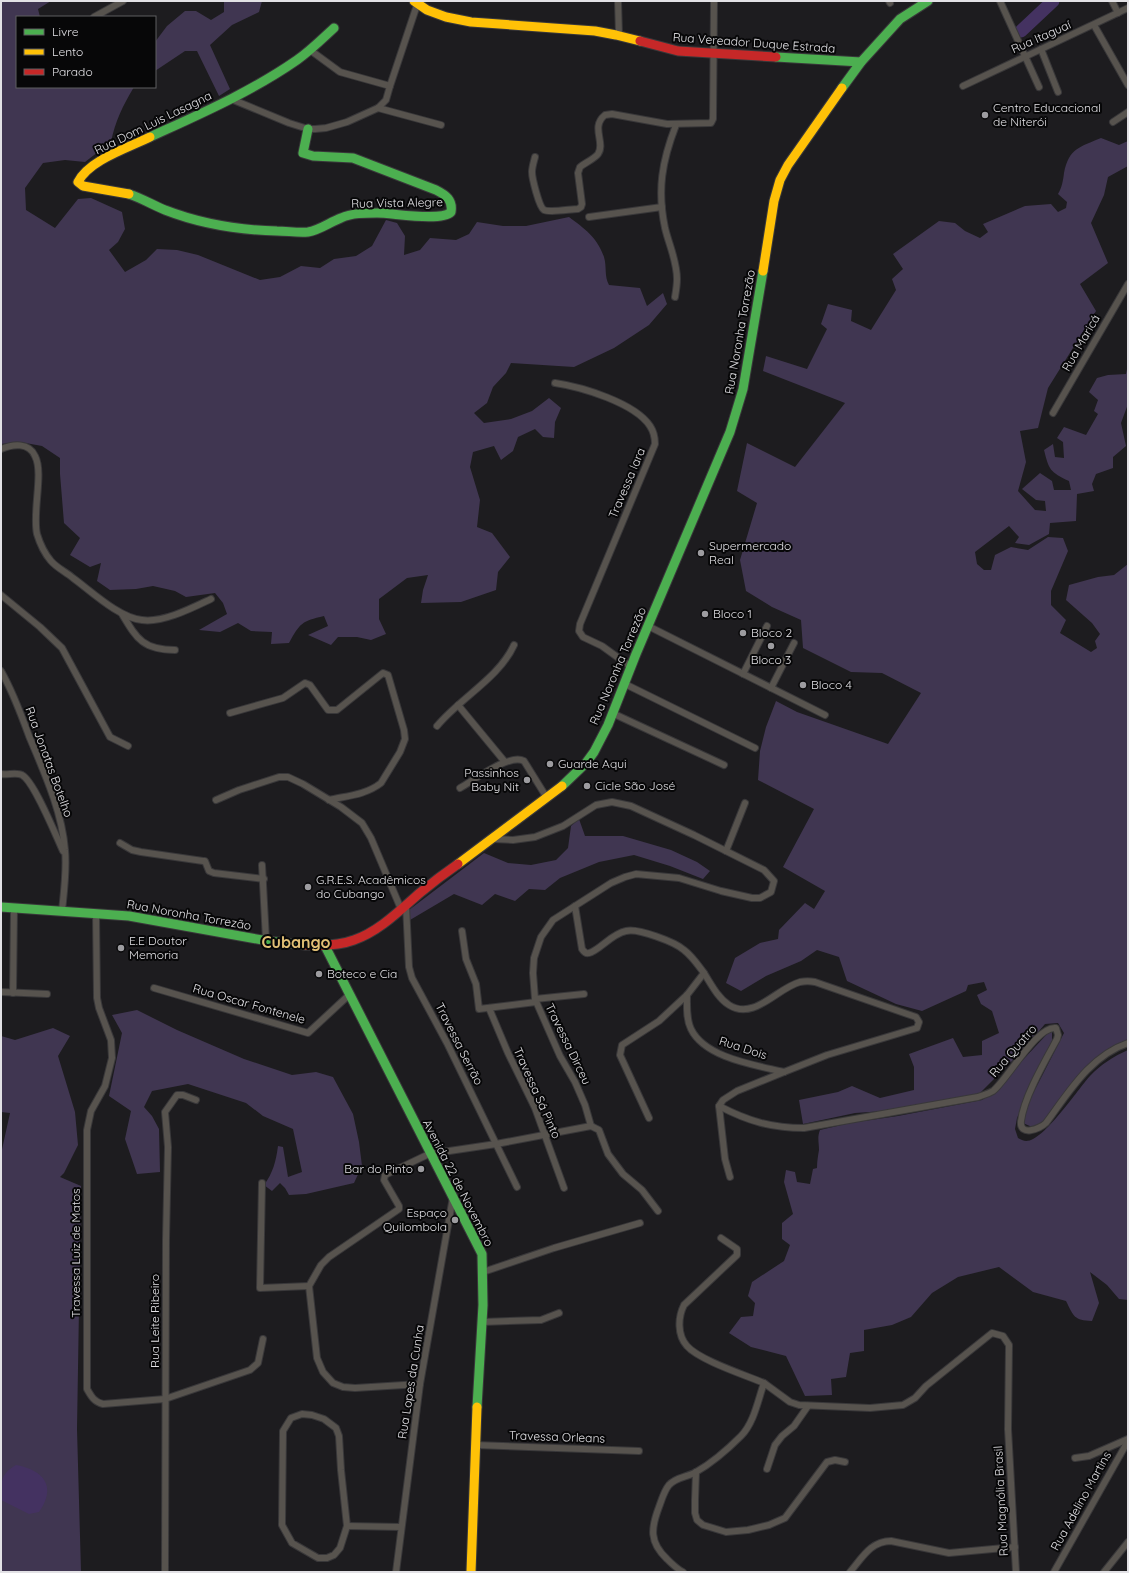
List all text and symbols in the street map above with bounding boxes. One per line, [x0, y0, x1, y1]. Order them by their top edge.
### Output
legend [16, 16, 156, 88]
street label: Rua Itaguaí [1009, 17, 1073, 56]
text: Livre [52, 24, 79, 39]
street label: Rua Vereador Duque Estrada [672, 29, 836, 56]
text: Lento [52, 44, 83, 59]
text: Parado [52, 64, 93, 79]
street label: Rua Dom Luis Lasagna [92, 88, 214, 157]
place label: Centro Educacional de Niterói [993, 100, 1101, 129]
marker: Centro Educacional de Niterói [980, 110, 990, 120]
street label: Rua Vista Alegre [351, 194, 443, 211]
street label: Rua Noronha Torrezão [721, 268, 758, 395]
street label: Rua Maricá [1058, 312, 1103, 374]
street label: Travessa Iara [605, 445, 648, 520]
place label: Supermercado Real [709, 538, 791, 567]
marker: Supermercado Real [696, 548, 706, 558]
street label: Rua Noronha Torrezão [586, 605, 649, 727]
place label: Bloco 1 [713, 606, 752, 621]
marker: Bloco 1 [700, 609, 710, 619]
place label: Bloco 2 [751, 625, 792, 640]
marker: Bloco 2 [738, 628, 748, 638]
marker: Bloco 3 [766, 641, 776, 651]
place label: Bloco 3 [751, 652, 791, 667]
place label: Bloco 4 [811, 677, 852, 692]
marker: Bloco 4 [798, 680, 808, 690]
street label: Rua Jonatas Botelho [22, 705, 76, 819]
place label: Guarde Aqui [558, 756, 627, 771]
marker: Guarde Aqui [545, 759, 555, 769]
place label: Passinhos Baby Nit [464, 765, 519, 794]
marker: Passinhos Baby Nit [522, 775, 532, 785]
place label: Cicle São José [595, 778, 676, 793]
marker: Cicle São José [582, 781, 592, 791]
place label: G.R.E.S. Acadêmicos do Cubango [316, 872, 426, 901]
marker: G.R.E.S. Acadêmicos do Cubango [303, 882, 313, 892]
street label: Rua Noronha Torrezão [126, 896, 253, 933]
district label: Cubango [262, 932, 330, 952]
place label: E.E Doutor Memoria [129, 933, 187, 962]
marker: E.E Doutor Memoria [116, 943, 126, 953]
place label: Boteco e Cia [327, 966, 397, 981]
marker: Boteco e Cia [314, 969, 324, 979]
street label: Rua Oscar Fontenele [191, 980, 307, 1027]
street label: Travessa Serrão [432, 1000, 487, 1087]
street label: Travessa Dirceu [542, 1001, 595, 1087]
street label: Rua Quatro [986, 1021, 1039, 1080]
street label: Rua Dois [717, 1033, 769, 1062]
street label: Travessa Sá Pinto [511, 1045, 564, 1141]
street label: Avenida 22 de Novembro [420, 1117, 497, 1249]
place label: Bar do Pinto [344, 1161, 413, 1176]
marker: Bar do Pinto [416, 1164, 426, 1174]
street label: Travessa Luiz de Matos [68, 1188, 83, 1318]
place label: Espaço Quilombola [383, 1205, 447, 1234]
marker: Espaço Quilombola [450, 1215, 460, 1225]
street label: Rua Leite Ribeiro [147, 1274, 162, 1368]
street label: Rua Lopes da Cunha [394, 1324, 427, 1440]
street label: Travessa Orleans [509, 1427, 606, 1446]
street label: Rua Magnólia Brasil [990, 1445, 1011, 1557]
street label: Rua Adelino Martins [1047, 1448, 1114, 1553]

